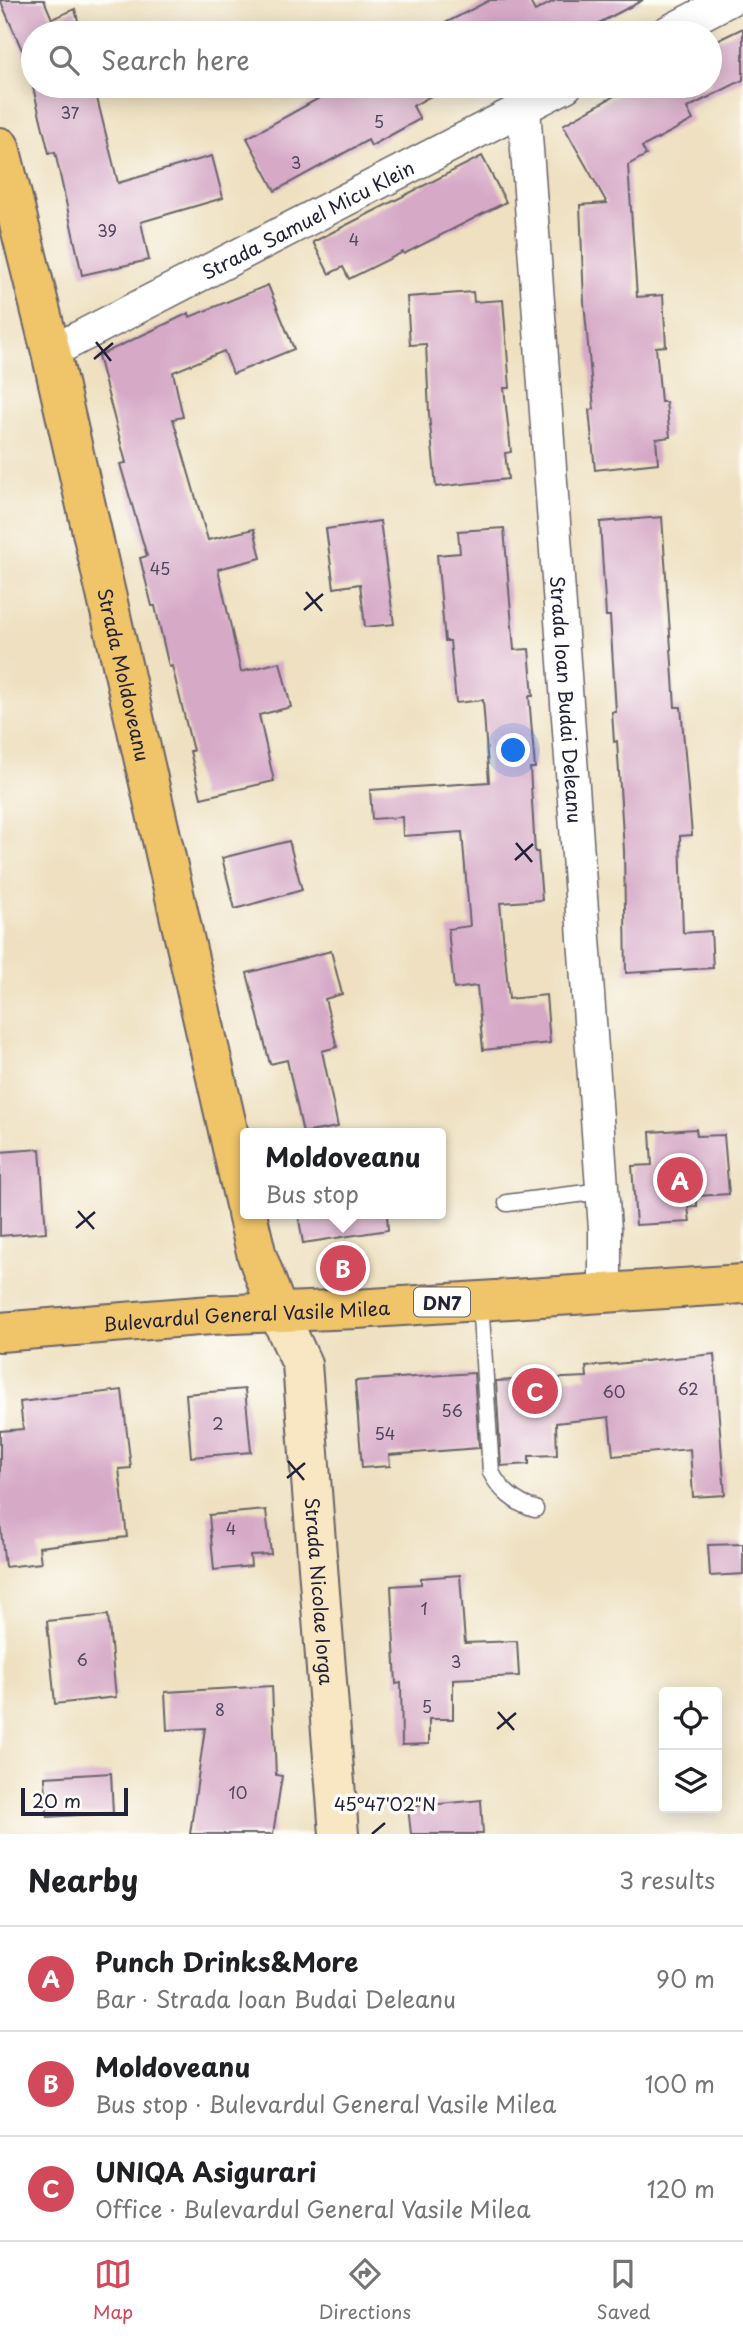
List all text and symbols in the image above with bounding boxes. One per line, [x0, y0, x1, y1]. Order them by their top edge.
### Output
search box [21, 21, 722, 98]
text: Search here [101, 40, 250, 79]
icon: search [45, 41, 83, 79]
house number: 37 [61, 100, 80, 124]
house number: 5 [374, 109, 384, 133]
house number: 3 [291, 150, 301, 174]
street label: Strada Samuel Micu Klein [197, 153, 419, 286]
house number: 39 [97, 218, 117, 242]
house number: 4 [349, 227, 359, 251]
house number: 45 [150, 556, 170, 580]
street label: Strada Ioan Budai Deleanu [544, 575, 590, 824]
street label: Strada Moldoveanu [91, 585, 158, 764]
your location [496, 733, 530, 767]
popup [240, 1128, 446, 1219]
text: Moldoveanu [265, 1137, 421, 1176]
pin: A [657, 1154, 703, 1206]
text: Bus stop [265, 1176, 359, 1211]
pin: B [320, 1242, 366, 1294]
road number: DN7 [414, 1288, 470, 1316]
street label: Bulevardul General Vasile Milea [102, 1293, 391, 1338]
pin: C [512, 1365, 558, 1417]
house number: 62 [677, 1376, 699, 1400]
house number: 60 [603, 1379, 625, 1403]
house number: 56 [441, 1398, 463, 1422]
house number: 2 [212, 1411, 224, 1435]
house number: 54 [375, 1421, 395, 1445]
street label: Strada Nicolae Iorga [299, 1496, 341, 1686]
house number: 4 [226, 1516, 236, 1540]
house number: 1 [420, 1596, 428, 1620]
house number: 6 [76, 1647, 88, 1671]
house number: 3 [451, 1649, 461, 1673]
map controls [659, 1687, 722, 1813]
button: locate [659, 1687, 722, 1750]
house number: 5 [422, 1694, 432, 1718]
house number: 8 [215, 1697, 225, 1721]
button: layers [659, 1750, 722, 1813]
house number: 10 [229, 1780, 247, 1804]
scale bar [21, 1785, 128, 1817]
text: 20 m [32, 1786, 81, 1814]
text: 45°47'02"N [334, 1790, 436, 1817]
text: Nearby [28, 1857, 138, 1902]
text: 3 results [619, 1862, 715, 1897]
text: Punch Drinks&More [95, 1942, 358, 1981]
text: A [42, 1961, 60, 1996]
text: 90 m [656, 1961, 715, 1996]
text: Bar · Strada Ioan Budai Deleanu [95, 1981, 456, 2016]
text: Moldoveanu [95, 2047, 250, 2086]
text: B [43, 2066, 59, 2101]
text: 100 m [645, 2066, 715, 2101]
text: Bus stop · Bulevardul General Vasile Milea [95, 2086, 556, 2121]
text: UNIQA Asigurari [95, 2152, 316, 2191]
text: C [42, 2171, 60, 2206]
text: 120 m [647, 2171, 715, 2206]
text: Office · Bulevardul General Vasile Milea [95, 2191, 531, 2226]
tab: Map [93, 2255, 133, 2325]
tab: Directions [319, 2255, 411, 2325]
tab: Saved [596, 2255, 650, 2325]

